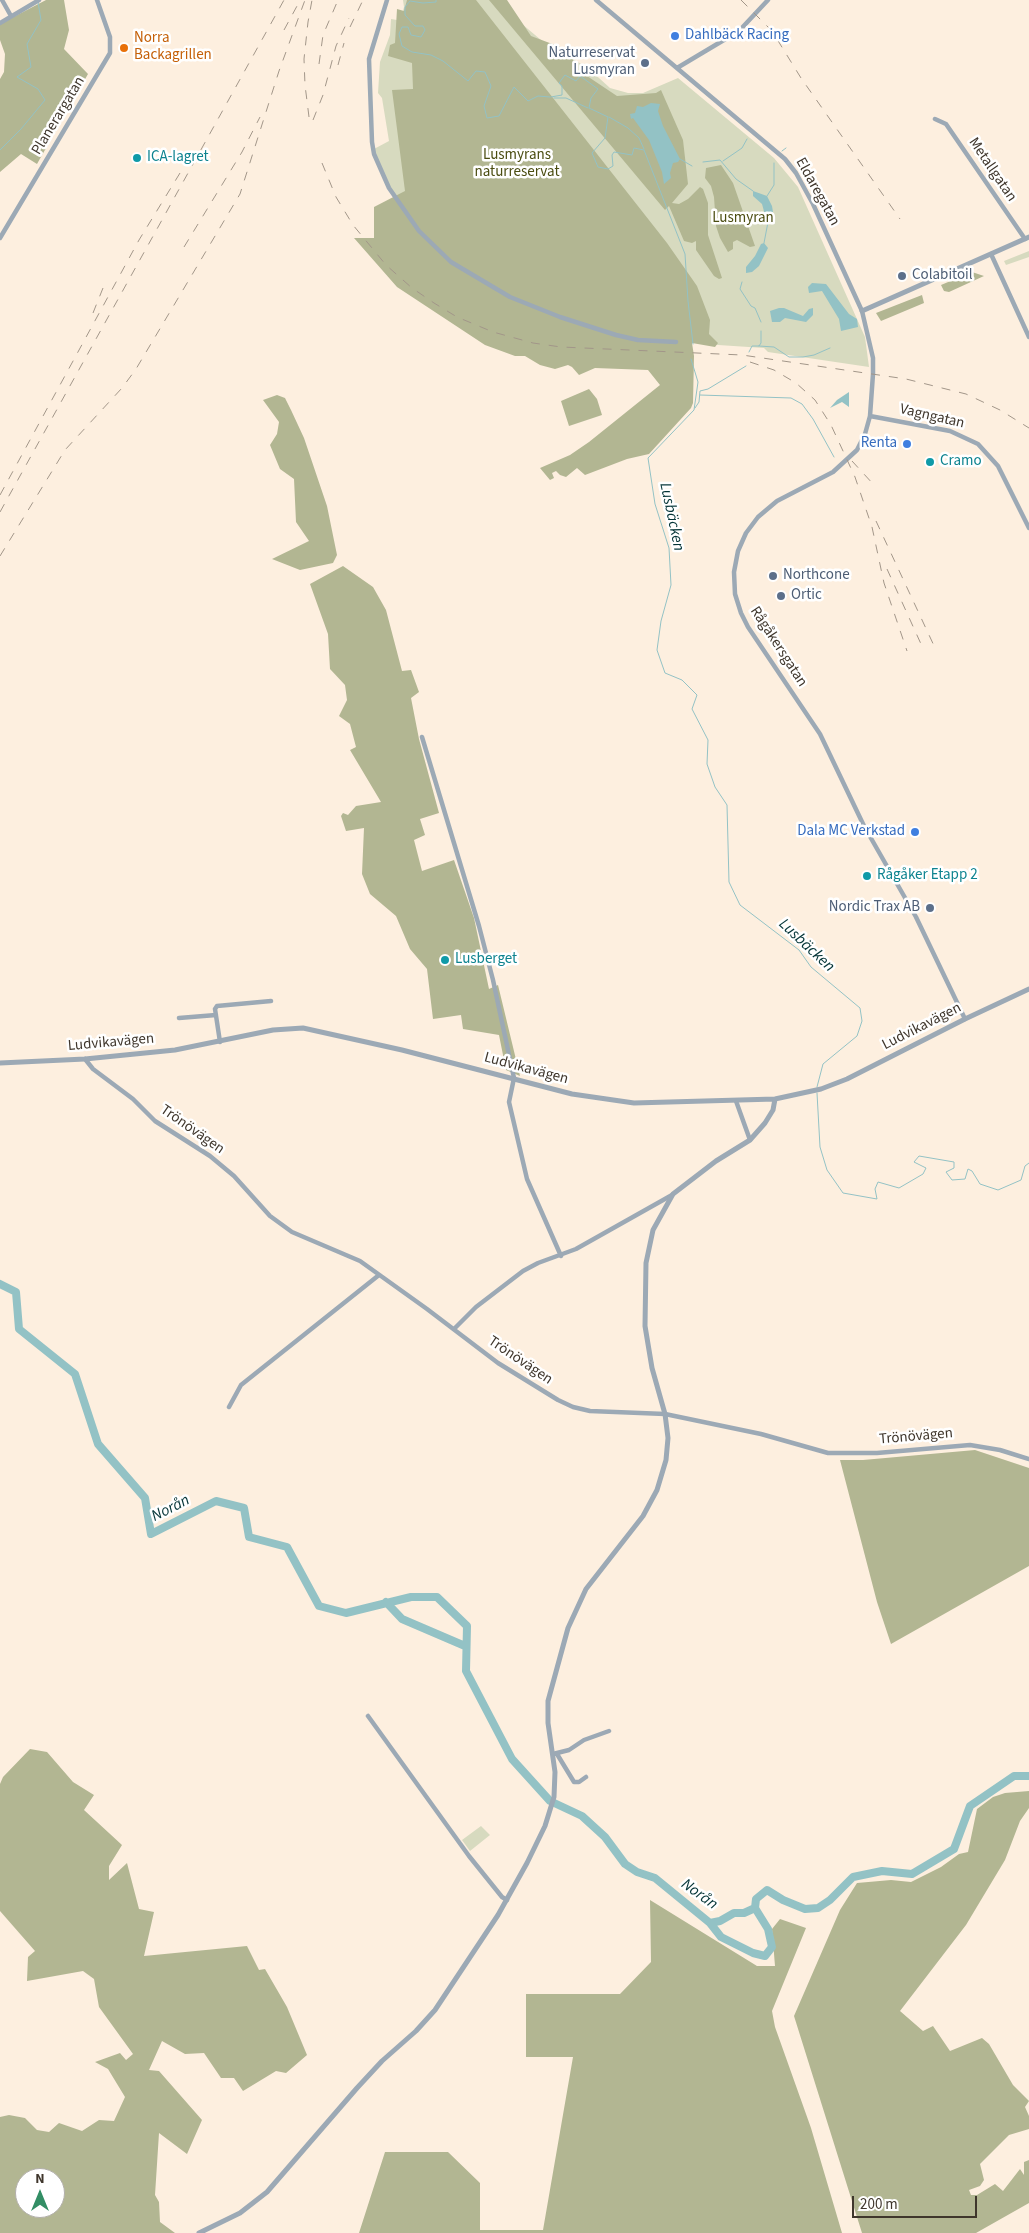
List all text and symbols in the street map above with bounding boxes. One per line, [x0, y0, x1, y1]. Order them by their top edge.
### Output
place label: Dahlbäck Racing [685, 27, 789, 45]
place label: Norra Backagrillen [134, 30, 212, 65]
marker: Dahlbäck Racing [669, 30, 681, 42]
marker: Norra Backagrillen [118, 42, 130, 54]
place label: Naturreservat Lusmyran [549, 45, 635, 80]
marker: Naturreservat Lusmyran [639, 57, 651, 69]
street label: Planerargatan [29, 74, 89, 158]
street label: Metallgatan [964, 135, 1020, 205]
park label: Lusmyrans naturreservat [475, 147, 559, 182]
place label: ICA-lagret [147, 149, 209, 167]
marker: ICA-lagret [131, 152, 143, 164]
street label: Eldaregatan [791, 155, 843, 229]
park label: Lusmyran [712, 210, 774, 228]
place label: Colabitoil [912, 267, 973, 285]
marker: Colabitoil [896, 270, 908, 282]
street label: Vagngatan [898, 401, 966, 433]
place label: Renta [861, 435, 897, 453]
marker: Renta [901, 438, 913, 450]
place label: Cramo [940, 453, 982, 471]
marker: Cramo [924, 456, 936, 468]
water label: Lusbäcken [654, 481, 688, 553]
place label: Northcone [783, 567, 850, 585]
marker: Northcone [767, 570, 779, 582]
place label: Ortic [791, 587, 822, 605]
marker: Ortic [775, 590, 787, 602]
street label: Rågåkersgatan [745, 603, 811, 691]
place label: Dala MC Verkstad [797, 823, 905, 841]
marker: Dala MC Verkstad [909, 826, 921, 838]
place label: Rågåker Etapp 2 [877, 867, 978, 885]
marker: Rågåker Etapp 2 [861, 870, 873, 882]
place label: Nordic Trax AB [829, 899, 920, 917]
marker: Nordic Trax AB [924, 902, 936, 914]
water label: Lusbäcken [774, 915, 838, 977]
place label: Lusberget [455, 951, 517, 969]
marker: Lusberget [439, 954, 451, 966]
street label: Ludvikavägen [879, 999, 965, 1055]
street label: Ludvikavägen [67, 1030, 155, 1056]
street label: Ludvikavägen [482, 1049, 570, 1089]
street label: Trönövägen [156, 1101, 228, 1159]
street label: Trönövägen [484, 1333, 556, 1389]
street label: Trönövägen [878, 1425, 954, 1449]
water label: Norån [149, 1491, 193, 1527]
water label: Norån [677, 1875, 721, 1915]
north arrow [15, 2168, 65, 2218]
text: N [35, 2169, 45, 2189]
scale bar [854, 2186, 979, 2218]
text: 200 m [860, 2194, 898, 2215]

